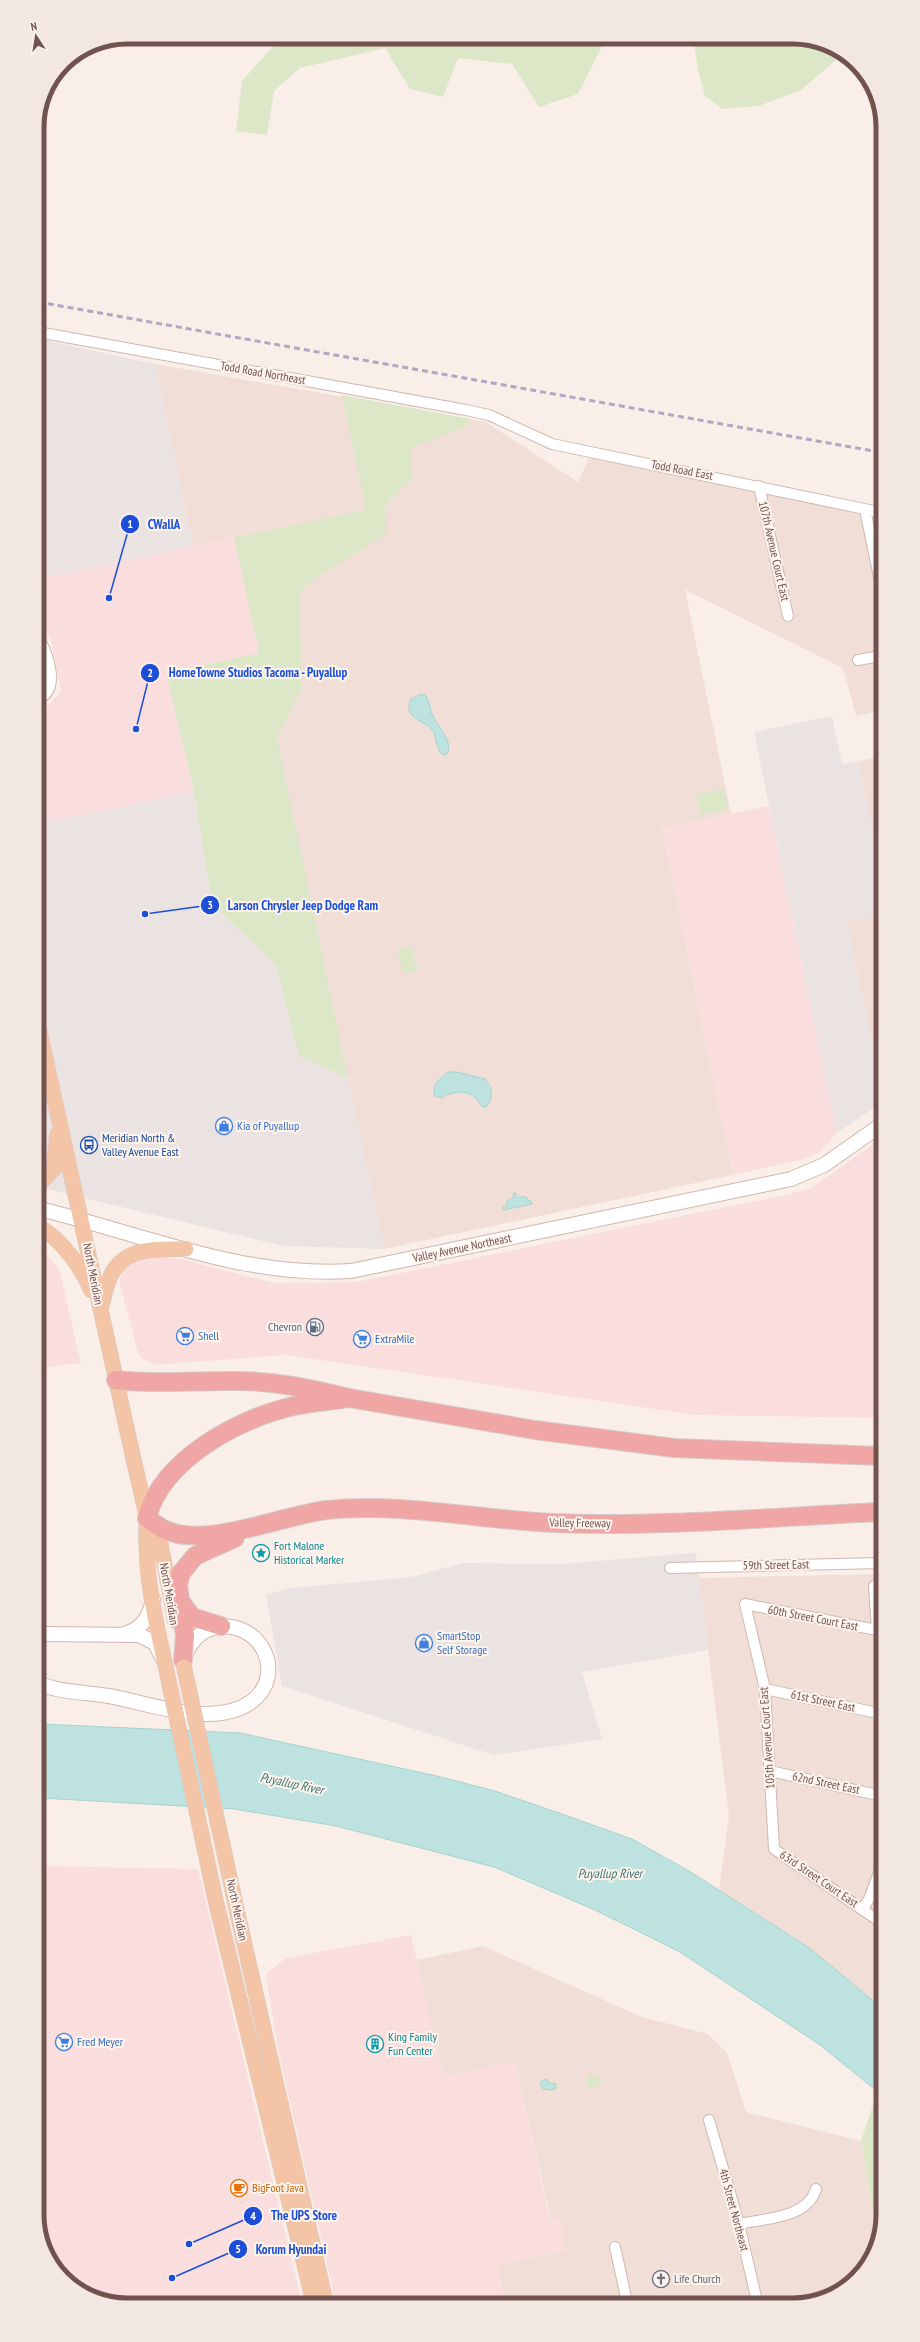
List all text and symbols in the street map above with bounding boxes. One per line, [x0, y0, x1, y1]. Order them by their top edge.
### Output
north arrow [16, 16, 56, 56]
text: N [30, 19, 38, 34]
street label: Todd Road Northeast [219, 358, 308, 387]
street label: Todd Road East [650, 456, 715, 483]
street label: 107th Avenue Court East [756, 499, 793, 603]
callout: CWallA [120, 512, 189, 537]
text: 1 [127, 516, 133, 531]
text: CWallA [148, 516, 181, 533]
callout: HomeTowne Studios Tacoma - Puyallup [140, 660, 356, 685]
text: HomeTowne Studios Tacoma - Puyallup [169, 664, 347, 681]
text: 2 [147, 665, 153, 680]
callout: Larson Chrysler Jeep Dodge Ram [200, 893, 387, 918]
text: 3 [207, 897, 213, 912]
text: Larson Chrysler Jeep Dodge Ram [228, 897, 379, 914]
shop icon: Kia of Puyallup [214, 1116, 234, 1136]
place label: Kia of Puyallup [237, 1118, 299, 1133]
place label: Meridian North & Valley Avenue East [101, 1130, 179, 1159]
bus stop icon: Meridian North & Valley Avenue East [79, 1135, 99, 1155]
street label: Valley Avenue Northeast [410, 1230, 513, 1265]
street label: North Meridian [80, 1242, 107, 1306]
fuel station icon: Chevron [305, 1317, 325, 1337]
place label: Chevron [268, 1319, 302, 1334]
supermarket icon: Shell [175, 1326, 195, 1346]
place label: Shell [198, 1328, 219, 1343]
supermarket icon: ExtraMile [352, 1329, 372, 1349]
place label: ExtraMile [375, 1331, 415, 1346]
street label: Valley Freeway [548, 1514, 611, 1531]
place label: Fort Malone Historical Marker [274, 1538, 345, 1567]
place icon: Fort Malone Historical Marker [251, 1543, 271, 1563]
street label: 59th Street East [743, 1556, 810, 1573]
street label: North Meridian [157, 1562, 182, 1626]
street label: 60th Street Court East [767, 1601, 860, 1634]
place label: SmartStop Self Storage [437, 1628, 487, 1657]
shop icon: SmartStop Self Storage [414, 1633, 434, 1653]
street label: 105th Avenue Court East [755, 1686, 778, 1790]
street label: 61st Street East [790, 1686, 857, 1715]
water label: Puyallup River [259, 1768, 328, 1799]
street label: 62nd Street East [791, 1768, 862, 1797]
street label: 63rd Street Court East [777, 1847, 862, 1911]
water label: Puyallup River [578, 1865, 645, 1882]
street label: North Meridian [224, 1878, 251, 1942]
place label: King Family Fun Center [388, 2029, 437, 2058]
supermarket icon: Fred Meyer [54, 2032, 74, 2052]
place label: Fred Meyer [77, 2034, 124, 2049]
building icon: King Family Fun Center [365, 2034, 385, 2054]
street label: 4th Street Northeast [716, 2167, 753, 2253]
cafe icon: BigFoot Java [229, 2178, 249, 2198]
place label: BigFoot Java [252, 2180, 304, 2195]
callout: The UPS Store [243, 2203, 345, 2228]
text: The UPS Store [271, 2207, 338, 2224]
text: 4 [250, 2208, 256, 2223]
callout: Korum Hyundai [228, 2237, 335, 2262]
text: 5 [235, 2241, 241, 2256]
text: Korum Hyundai [256, 2241, 326, 2258]
church icon: Life Church [651, 2269, 671, 2289]
place label: Life Church [674, 2271, 721, 2286]

